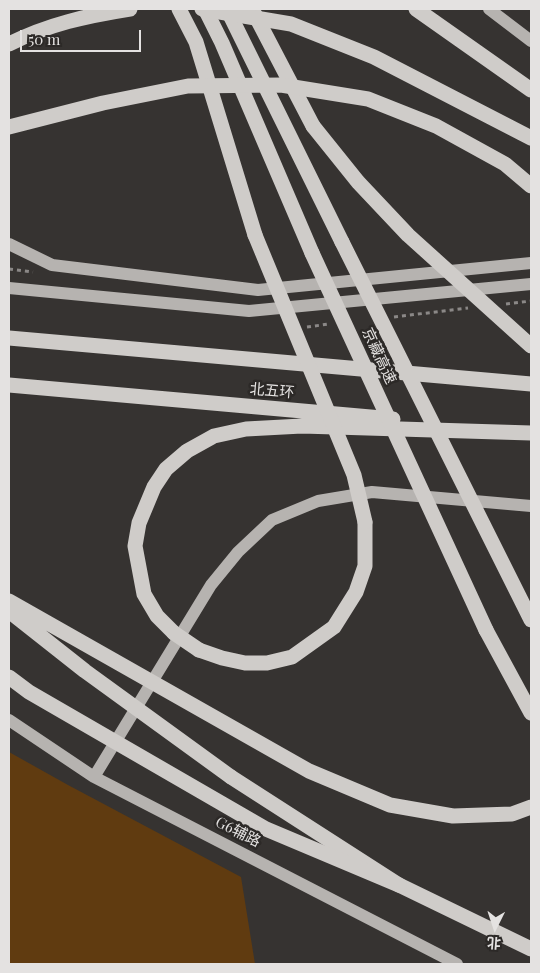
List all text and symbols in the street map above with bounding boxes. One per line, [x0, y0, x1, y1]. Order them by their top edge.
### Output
scale bar [22, 20, 144, 52]
text: 50 m [28, 29, 60, 49]
street label: 京藏高速 [358, 325, 400, 387]
street label: 北五环 [249, 380, 295, 402]
street label: G6辅路 [212, 813, 264, 851]
north arrow [470, 903, 520, 953]
text: 北 [486, 933, 502, 953]

